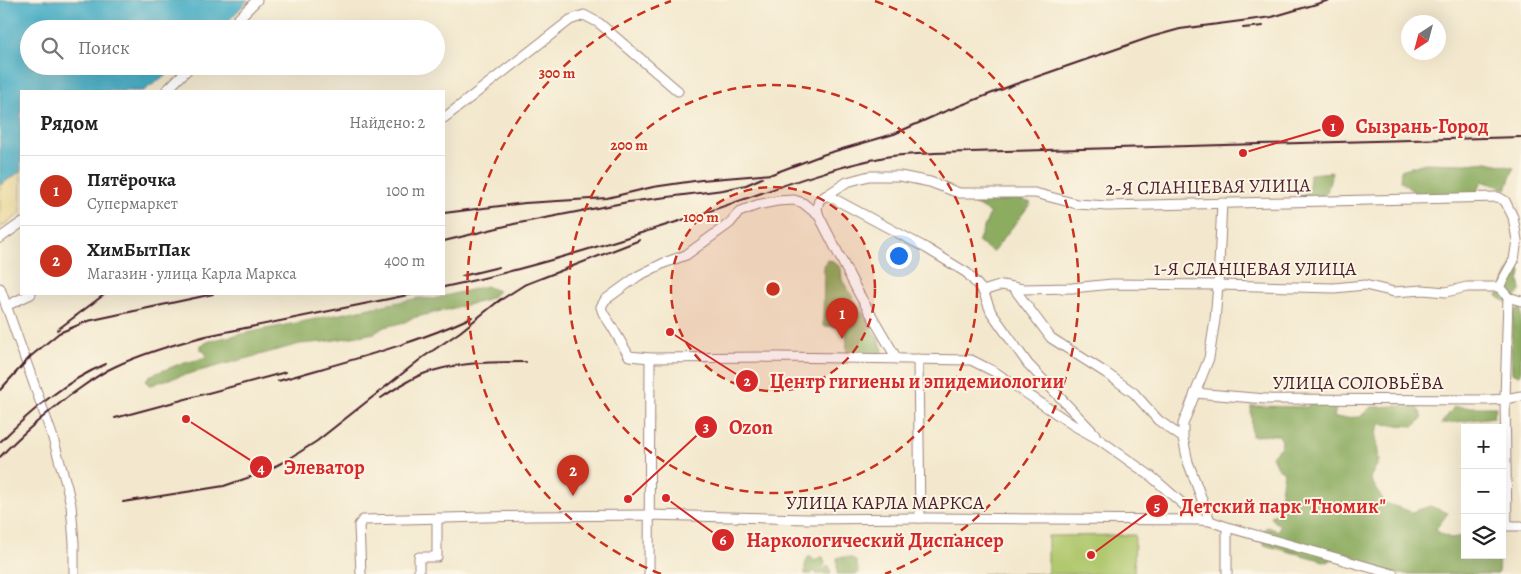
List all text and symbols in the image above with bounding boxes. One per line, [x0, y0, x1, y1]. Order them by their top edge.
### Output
north arrow [1401, 15, 1446, 60]
search box [20, 20, 445, 75]
icon: search [38, 34, 66, 62]
text: Поиск [78, 35, 130, 61]
text: 300 m [539, 63, 576, 83]
callout: Сызрань-Город [1320, 108, 1498, 143]
text: Рядом [40, 109, 98, 137]
text: Найдено: 2 [349, 112, 425, 134]
text: Сызрань-Город [1356, 113, 1488, 140]
text: 1 [1330, 116, 1336, 136]
text: 200 m [610, 135, 648, 155]
text: Пятёрочка [87, 167, 176, 193]
street label: 2-Я СЛАНЦЕВАЯ УЛИЦА [1105, 172, 1312, 202]
text: 1 [53, 180, 59, 202]
text: 100 m [386, 180, 425, 202]
text: Супермаркет [87, 193, 178, 215]
text: 100 m [683, 207, 719, 227]
text: ХимБытПак [87, 237, 191, 263]
your location [886, 243, 912, 269]
text: 2 [52, 250, 60, 272]
text: 400 m [384, 250, 425, 272]
street label: 1-Я СЛАНЦЕВАЯ УЛИЦА [1154, 256, 1357, 282]
text: Магазин · улица Карла Маркса [87, 263, 297, 285]
centre of rings [764, 280, 782, 298]
pin: 1 [826, 298, 858, 339]
callout: Центр гигиены и эпидемиологии [735, 363, 1074, 398]
text: Центр гигиены и эпидемиологии [770, 368, 1064, 395]
street label: УЛИЦА СОЛОВЬЁВА [1273, 370, 1444, 396]
text: 2 [743, 371, 751, 391]
callout: Ozon [694, 409, 783, 444]
text: Ozon [729, 414, 773, 441]
text: 3 [703, 417, 709, 437]
map controls [1461, 424, 1506, 559]
button: + [1461, 424, 1506, 469]
callout: Элеватор [248, 450, 374, 485]
text: Элеватор [283, 454, 365, 481]
pin: 2 [557, 455, 589, 496]
text: 4 [257, 458, 265, 478]
button: − [1461, 469, 1506, 514]
callout: Детский парк "Гномик" [1145, 489, 1396, 524]
street label: УЛИЦА КАРЛА МАРКСА [786, 490, 985, 516]
text: Детский парк "Гномик" [1180, 493, 1386, 520]
text: 5 [1154, 496, 1160, 516]
button: layers [1461, 514, 1506, 559]
callout: Наркологический Диспансер [711, 522, 1013, 557]
text: Наркологический Диспансер [746, 527, 1004, 554]
text: 6 [719, 530, 727, 550]

